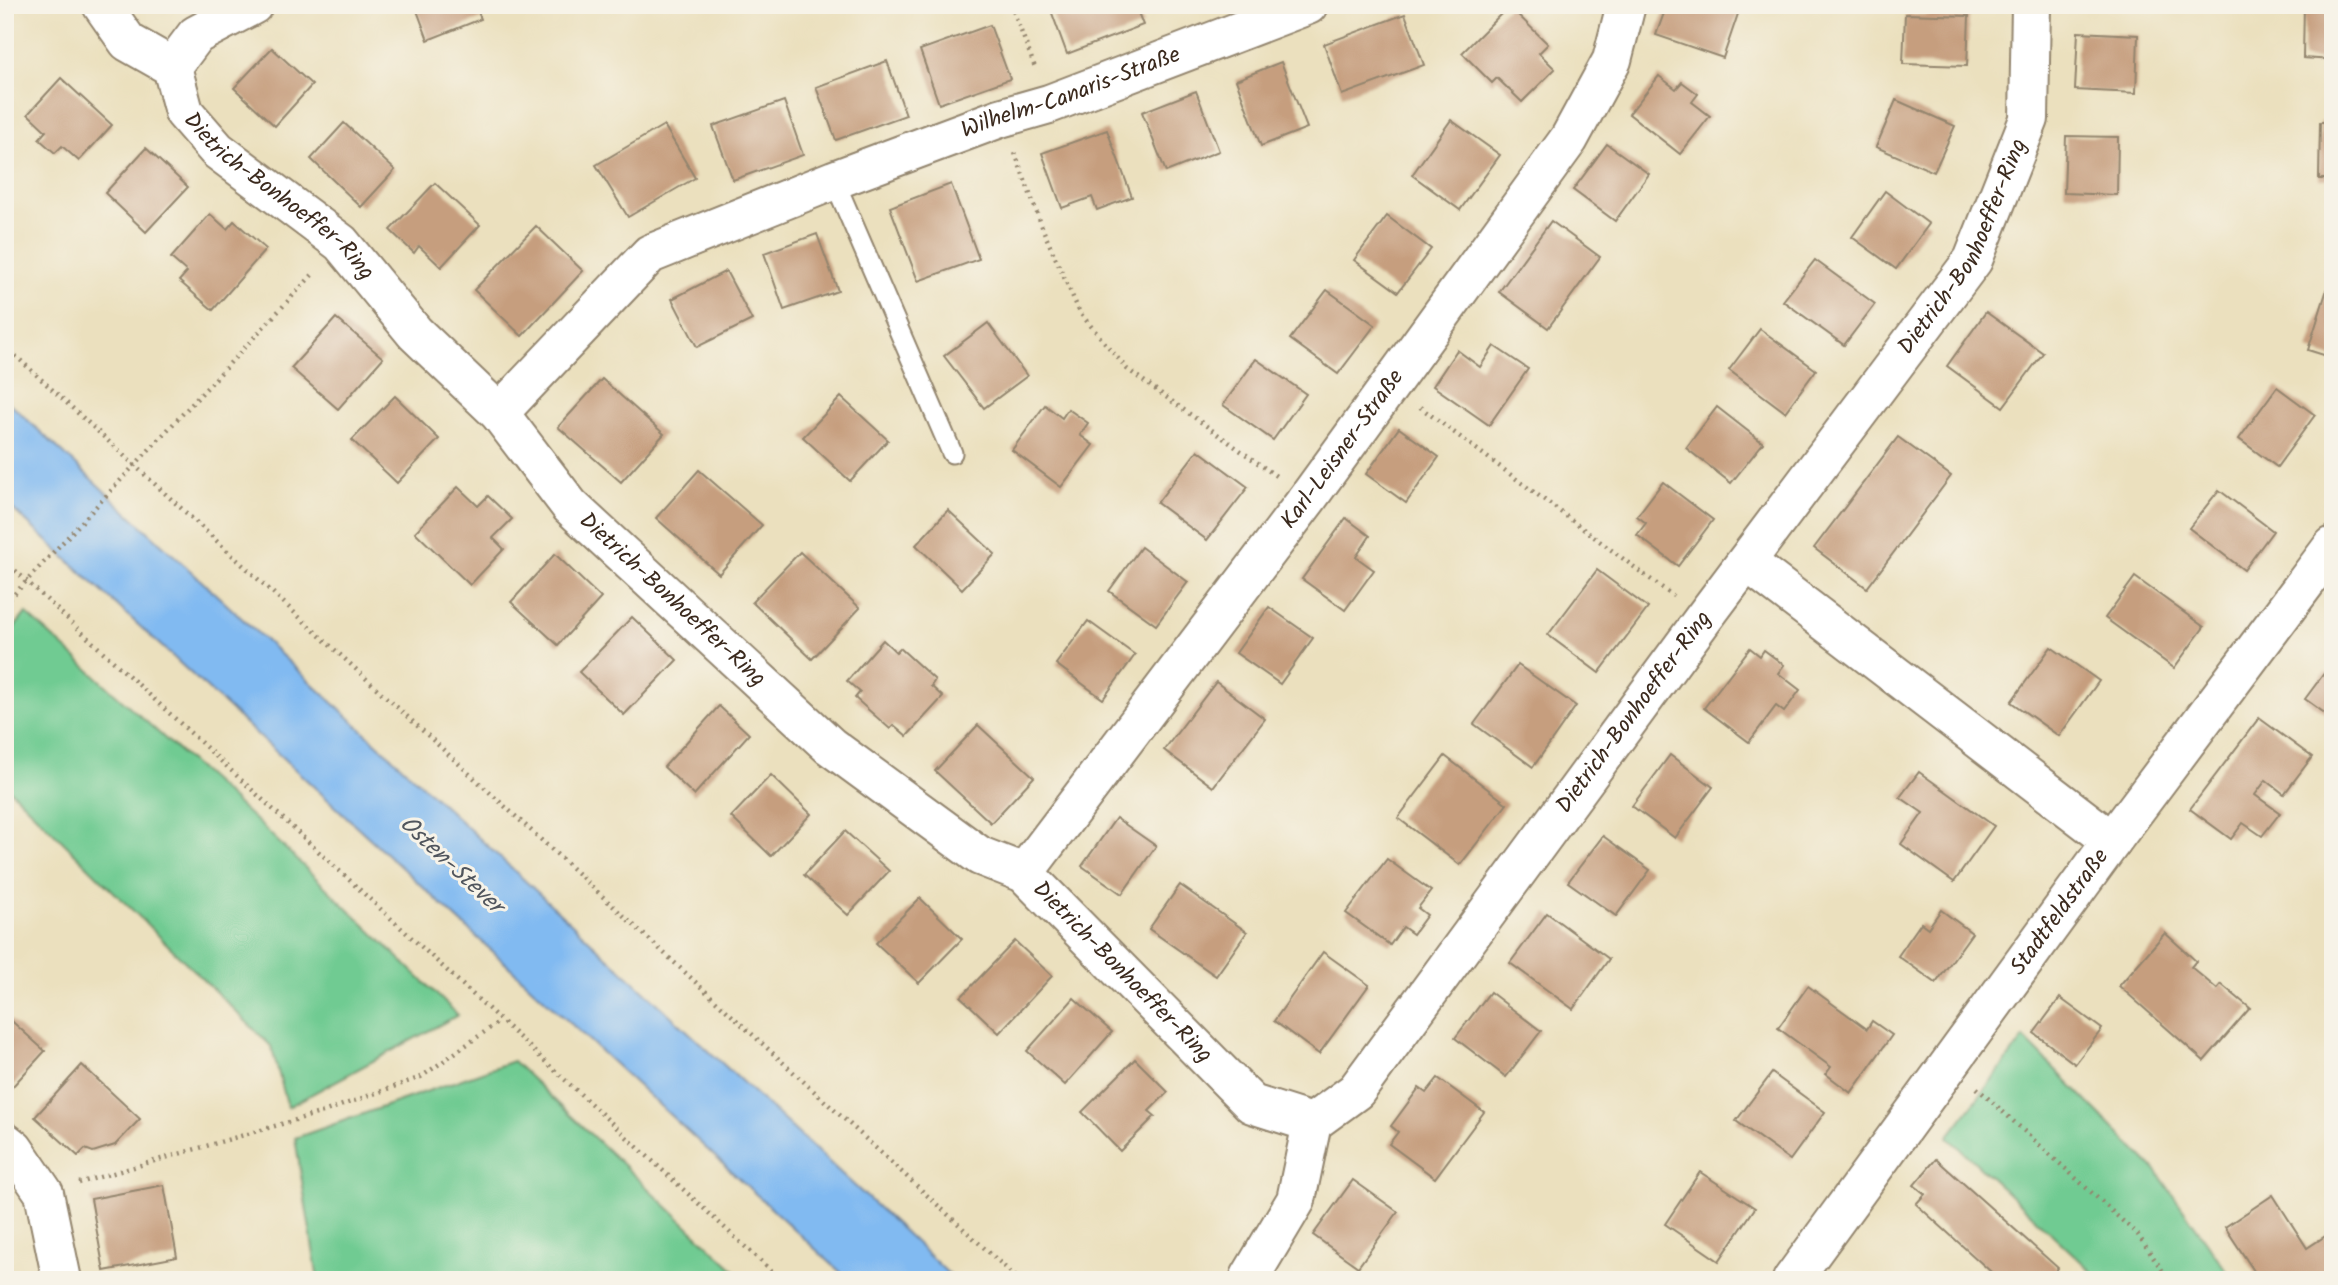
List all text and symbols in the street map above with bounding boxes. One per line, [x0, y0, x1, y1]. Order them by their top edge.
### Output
street label: Wilhelm-Canaris-Straße [956, 37, 1186, 149]
street label: Dietrich-Bonhoeffer-Ring [174, 104, 383, 289]
street label: Dietrich-Bonhoeffer-Ring [1889, 134, 2037, 363]
street label: Karl-Leisner-Straße [1272, 362, 1414, 537]
street label: Dietrich-Bonhoeffer-Ring [570, 504, 774, 696]
street label: Dietrich-Bonhoeffer-Ring [1547, 603, 1721, 822]
water label: Osten-Stever [390, 806, 516, 927]
street label: Stadtfeldstraße [2001, 841, 2119, 983]
street label: Dietrich-Bonhoeffer-Ring [1024, 873, 1221, 1072]

